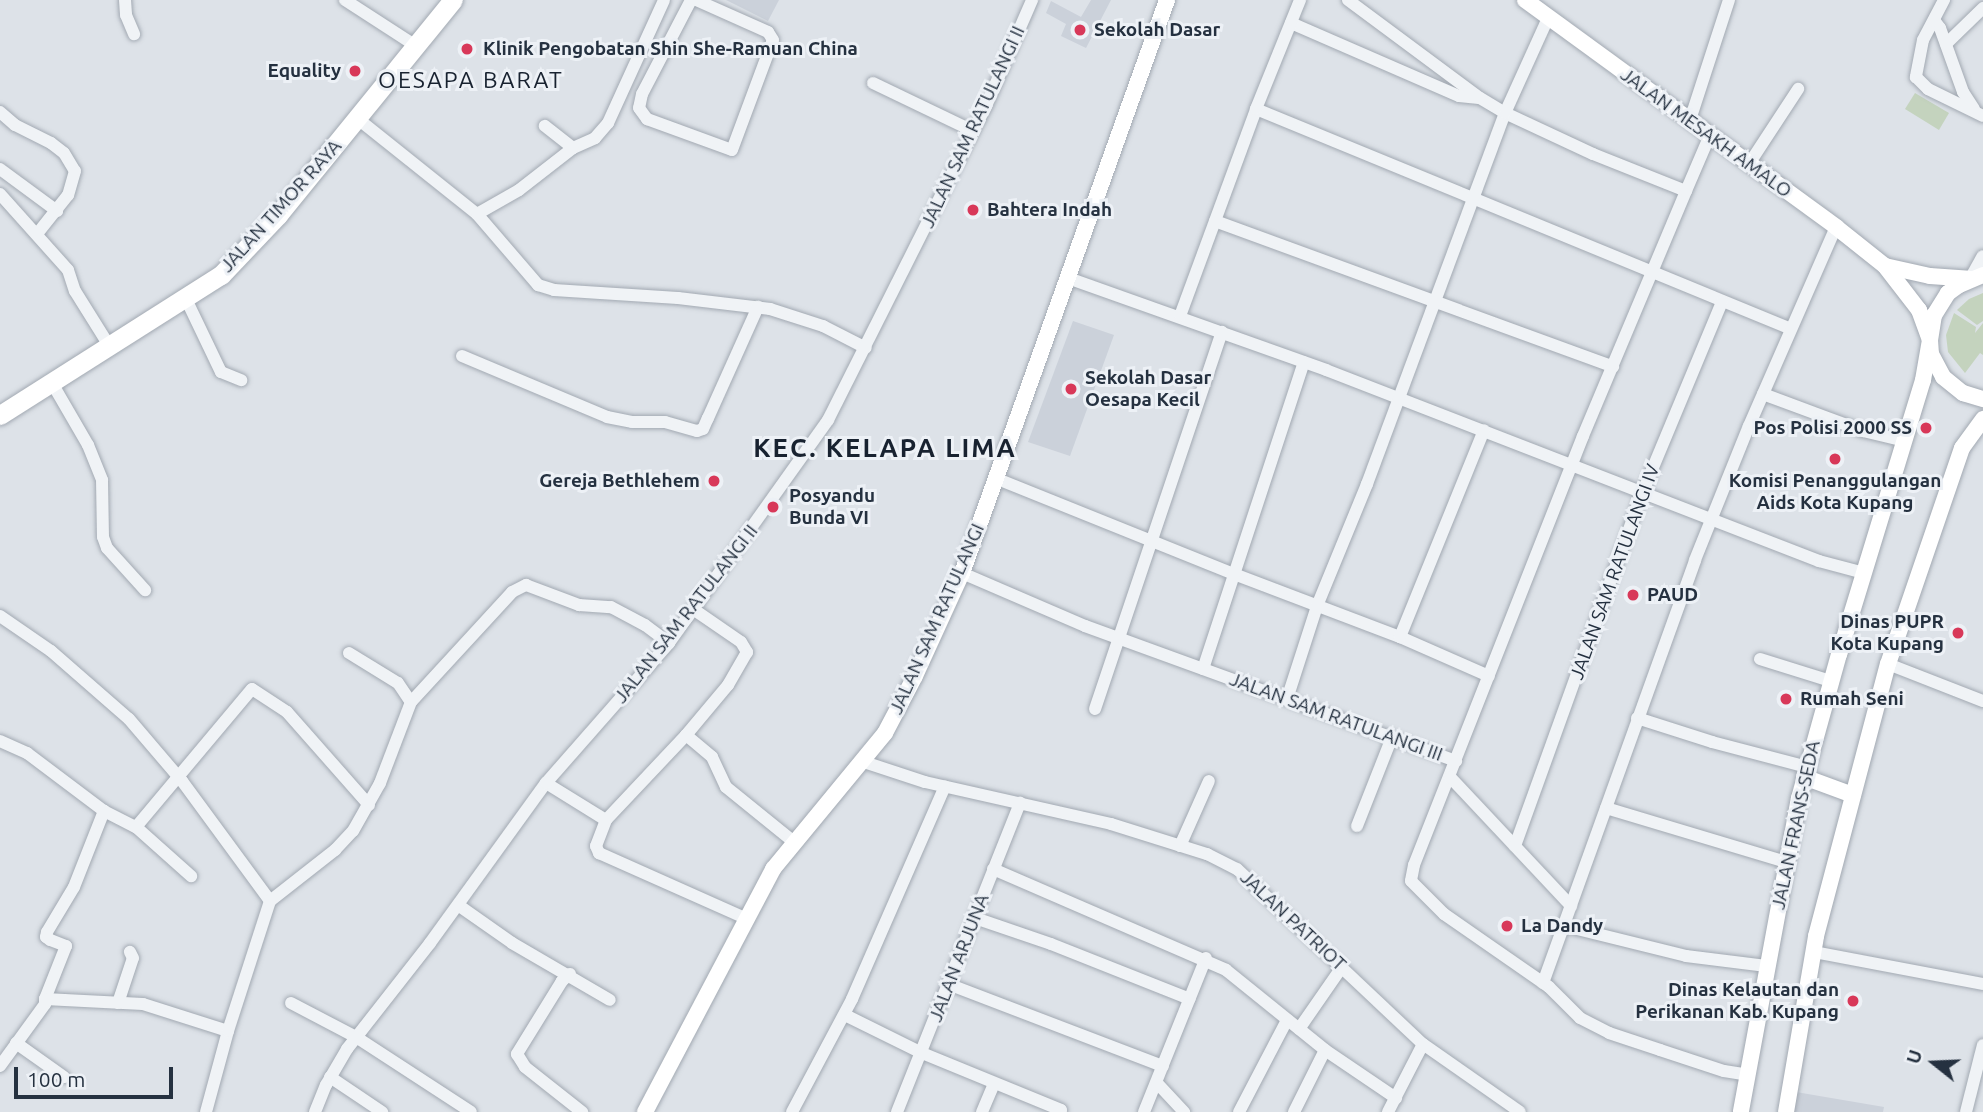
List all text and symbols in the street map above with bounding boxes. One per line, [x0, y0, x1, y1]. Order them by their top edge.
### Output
place label: Sekolah Dasar [1094, 19, 1220, 41]
street label: JALAN SAM RATULANGI II [916, 22, 1030, 232]
marker: Sekolah Dasar [1072, 22, 1088, 38]
place label: Klinik Pengobatan Shin She-Ramuan China [483, 38, 858, 60]
marker: Klinik Pengobatan Shin She-Ramuan China [457, 39, 477, 59]
place label: Equality [268, 60, 341, 82]
marker: Equality [347, 63, 363, 79]
street label: JALAN MESAKH AMALO [1616, 63, 1796, 203]
district label: OESAPA BARAT [380, 66, 562, 94]
street label: JALAN TIMOR RAYA [216, 135, 346, 277]
place label: Bahtera Indah [987, 199, 1112, 221]
marker: Bahtera Indah [965, 202, 981, 218]
place label: Sekolah Dasar Oesapa Kecil [1085, 367, 1211, 411]
marker: Sekolah Dasar Oesapa Kecil [1063, 381, 1079, 397]
place label: Pos Polisi 2000 SS [1753, 417, 1912, 439]
marker: Pos Polisi 2000 SS [1918, 420, 1934, 436]
district label: KEC. KELAPA LIMA [755, 432, 1015, 464]
marker: Komisi Penanggulangan Aids Kota Kupang [1827, 451, 1843, 467]
street label: JALAN SAM RATULANGI IV [1565, 461, 1665, 683]
place label: Gereja Bethlehem [539, 470, 700, 492]
place label: Komisi Penanggulangan Aids Kota Kupang [1729, 470, 1941, 514]
marker: Gereja Bethlehem [706, 473, 722, 489]
place label: Posyandu Bunda VI [789, 485, 875, 529]
marker: Posyandu Bunda VI [763, 497, 783, 517]
street label: JALAN SAM RATULANGI II [609, 520, 763, 708]
street label: JALAN SAM RATULANGI [885, 520, 989, 718]
place label: PAUD [1647, 584, 1698, 606]
marker: PAUD [1625, 587, 1641, 603]
place label: Dinas PUPR Kota Kupang [1831, 611, 1944, 655]
marker: Dinas PUPR Kota Kupang [1950, 625, 1966, 641]
street label: JALAN SAM RATULANGI III [1226, 668, 1446, 766]
place label: Rumah Seni [1800, 688, 1904, 710]
marker: Rumah Seni [1778, 691, 1794, 707]
street label: JALAN FRANS-SEDA [1767, 738, 1825, 912]
street label: JALAN PATRIOT [1235, 866, 1351, 976]
street label: JALAN ARJUNA [924, 891, 994, 1025]
place label: La Dandy [1521, 915, 1603, 937]
marker: La Dandy [1499, 918, 1515, 934]
place label: Dinas Kelautan dan Perikanan Kab. Kupang [1635, 979, 1839, 1023]
marker: Dinas Kelautan dan Perikanan Kab. Kupang [1845, 993, 1861, 1009]
north arrow [1899, 1028, 1969, 1098]
text: U [1902, 1047, 1927, 1066]
scale bar [18, 1052, 177, 1096]
text: 100 m [27, 1067, 85, 1091]

